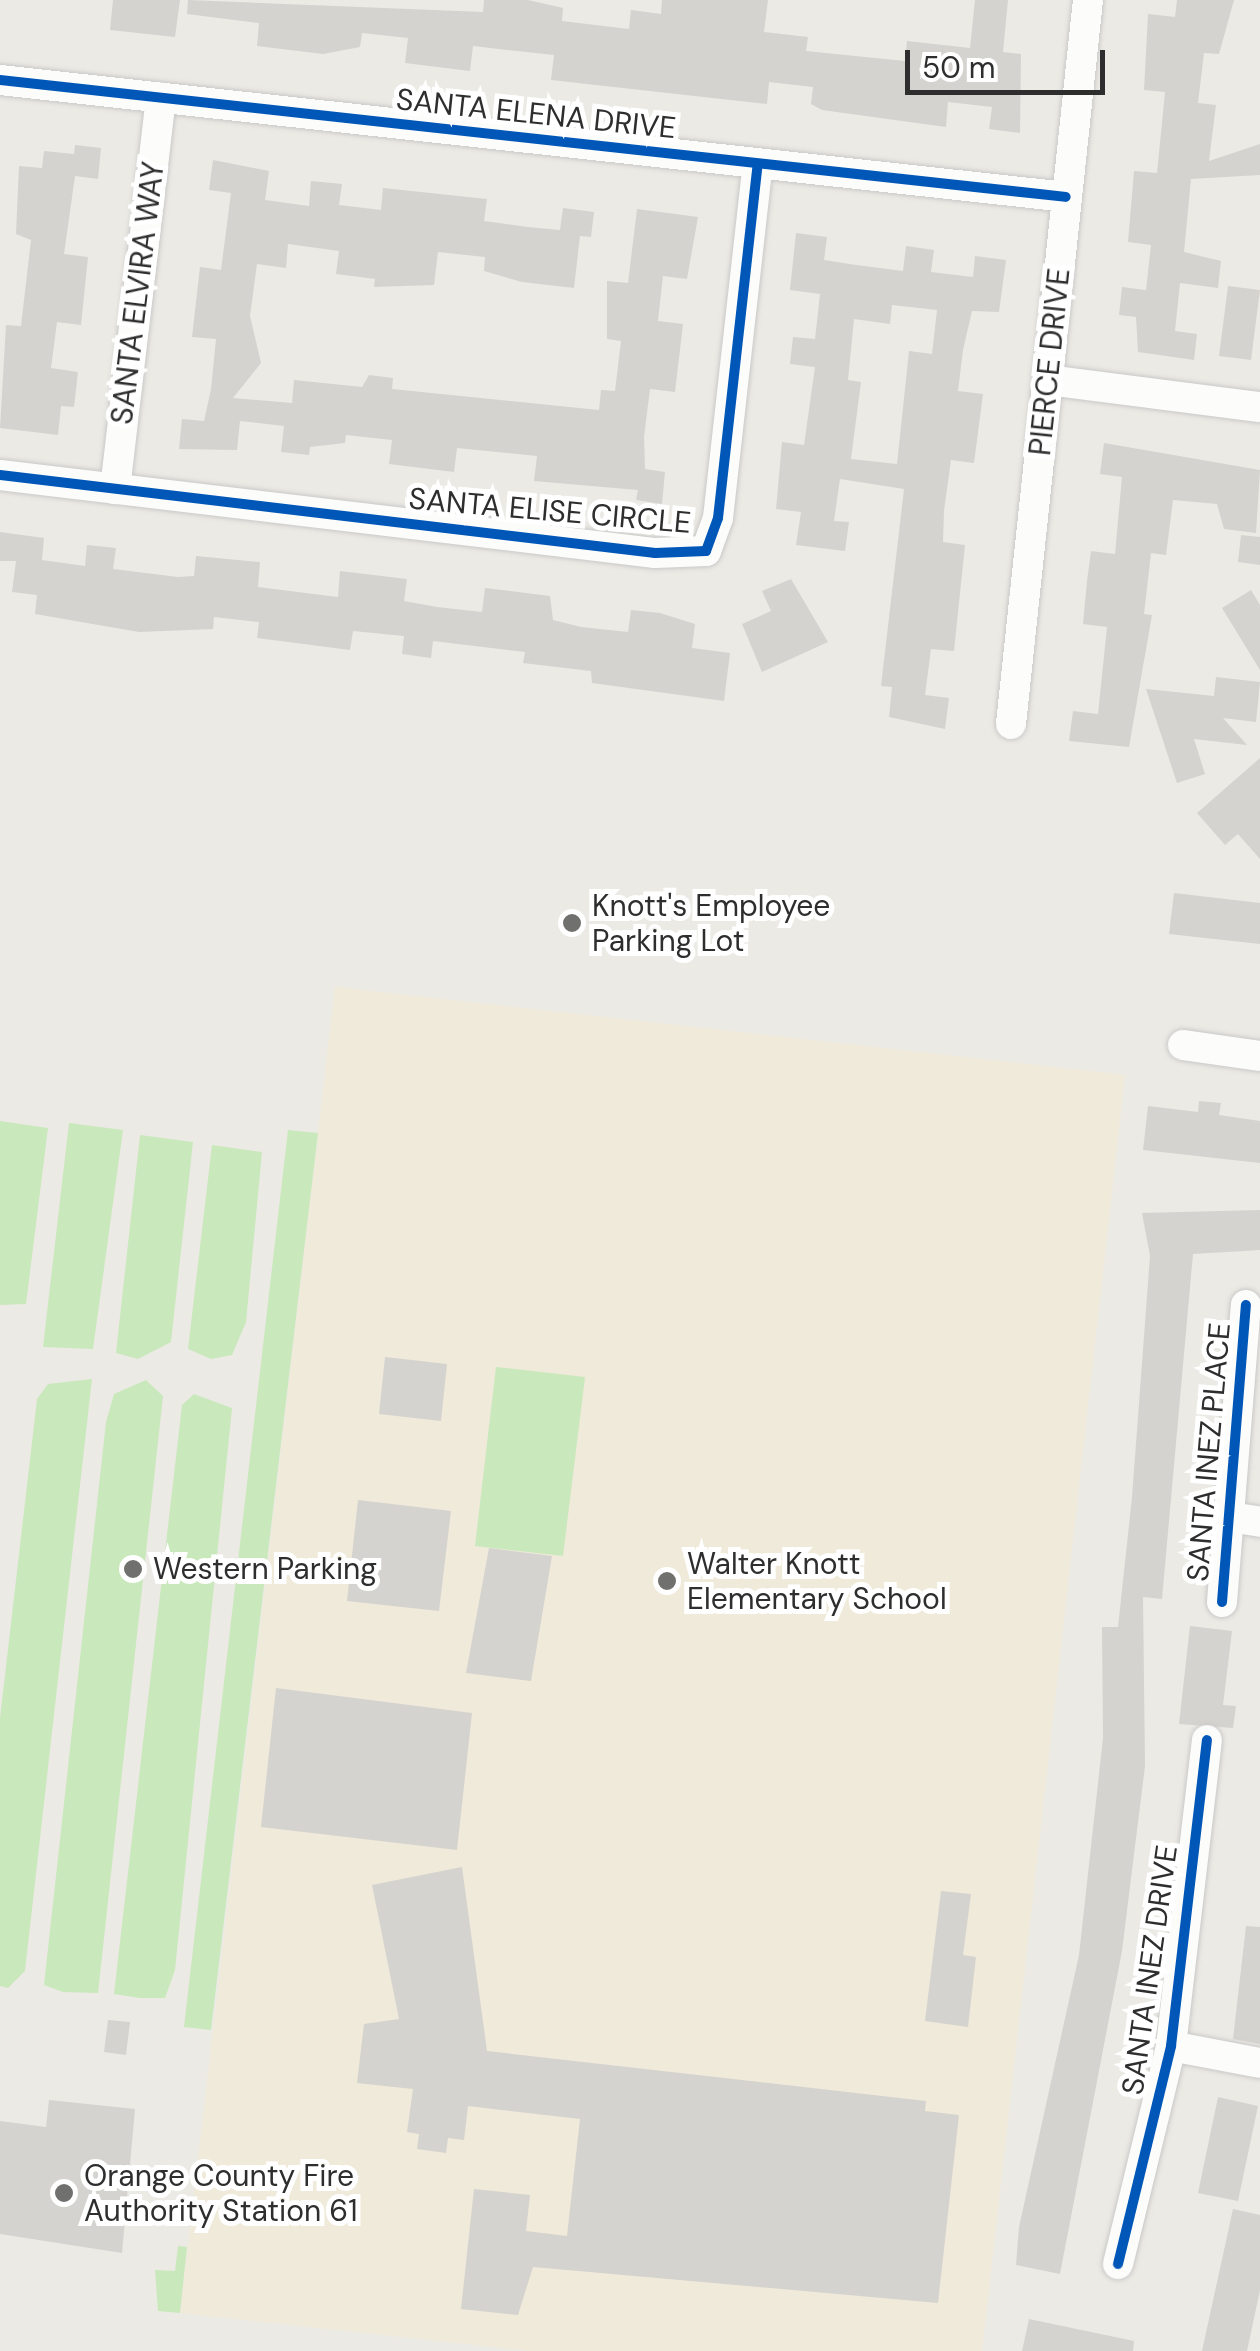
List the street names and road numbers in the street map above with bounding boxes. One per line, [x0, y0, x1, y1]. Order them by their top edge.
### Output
street label: SANTA ELENA DRIVE [394, 81, 678, 147]
street label: SANTA ELVIRA WAY [104, 160, 172, 426]
street label: PIERCE DRIVE [1022, 267, 1078, 457]
street label: SANTA ELISE CIRCLE [407, 481, 693, 541]
street label: SANTA INEZ PLACE [1180, 1321, 1238, 1583]
street label: SANTA INEZ DRIVE [1115, 1843, 1185, 2097]

